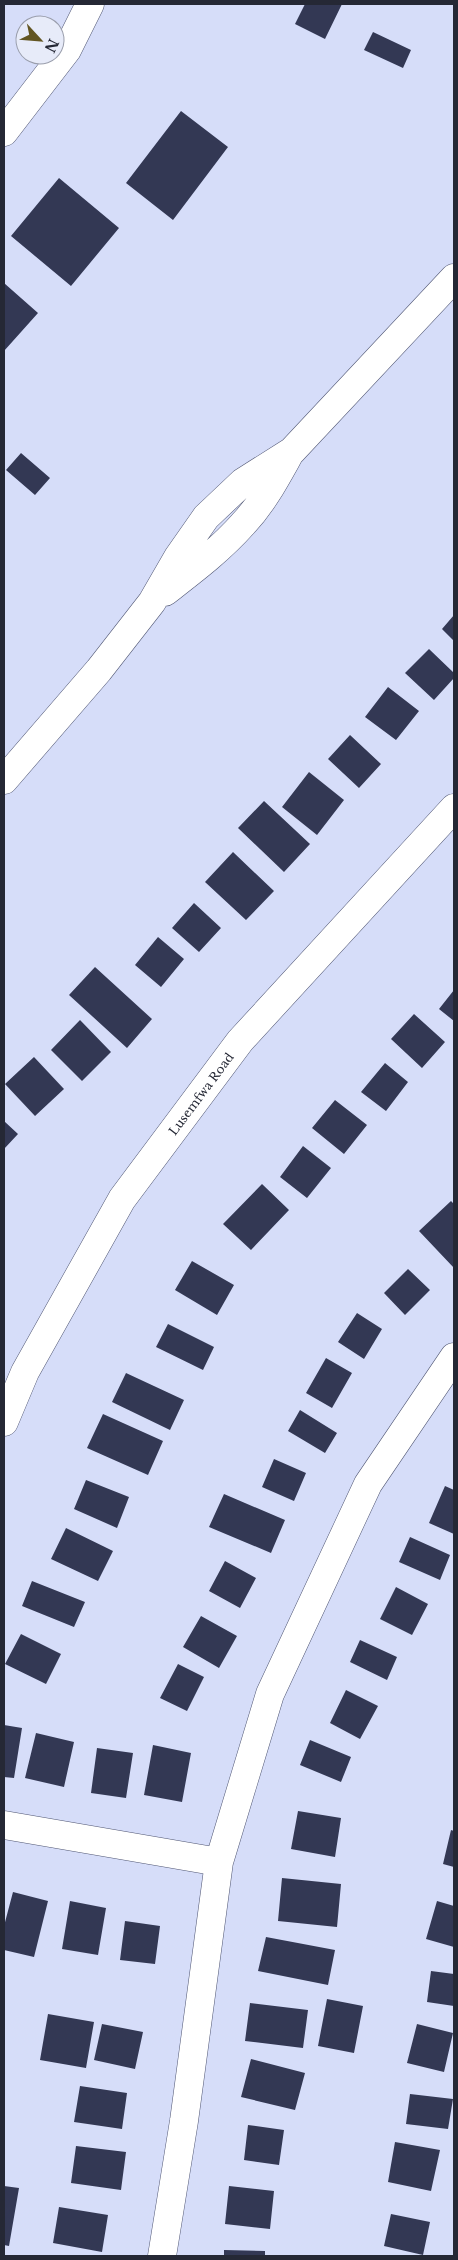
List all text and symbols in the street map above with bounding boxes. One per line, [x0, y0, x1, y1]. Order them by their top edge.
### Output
north arrow [15, 15, 65, 65]
text: N [41, 36, 63, 56]
street label: Lusemfwa Road [165, 1050, 236, 1138]

